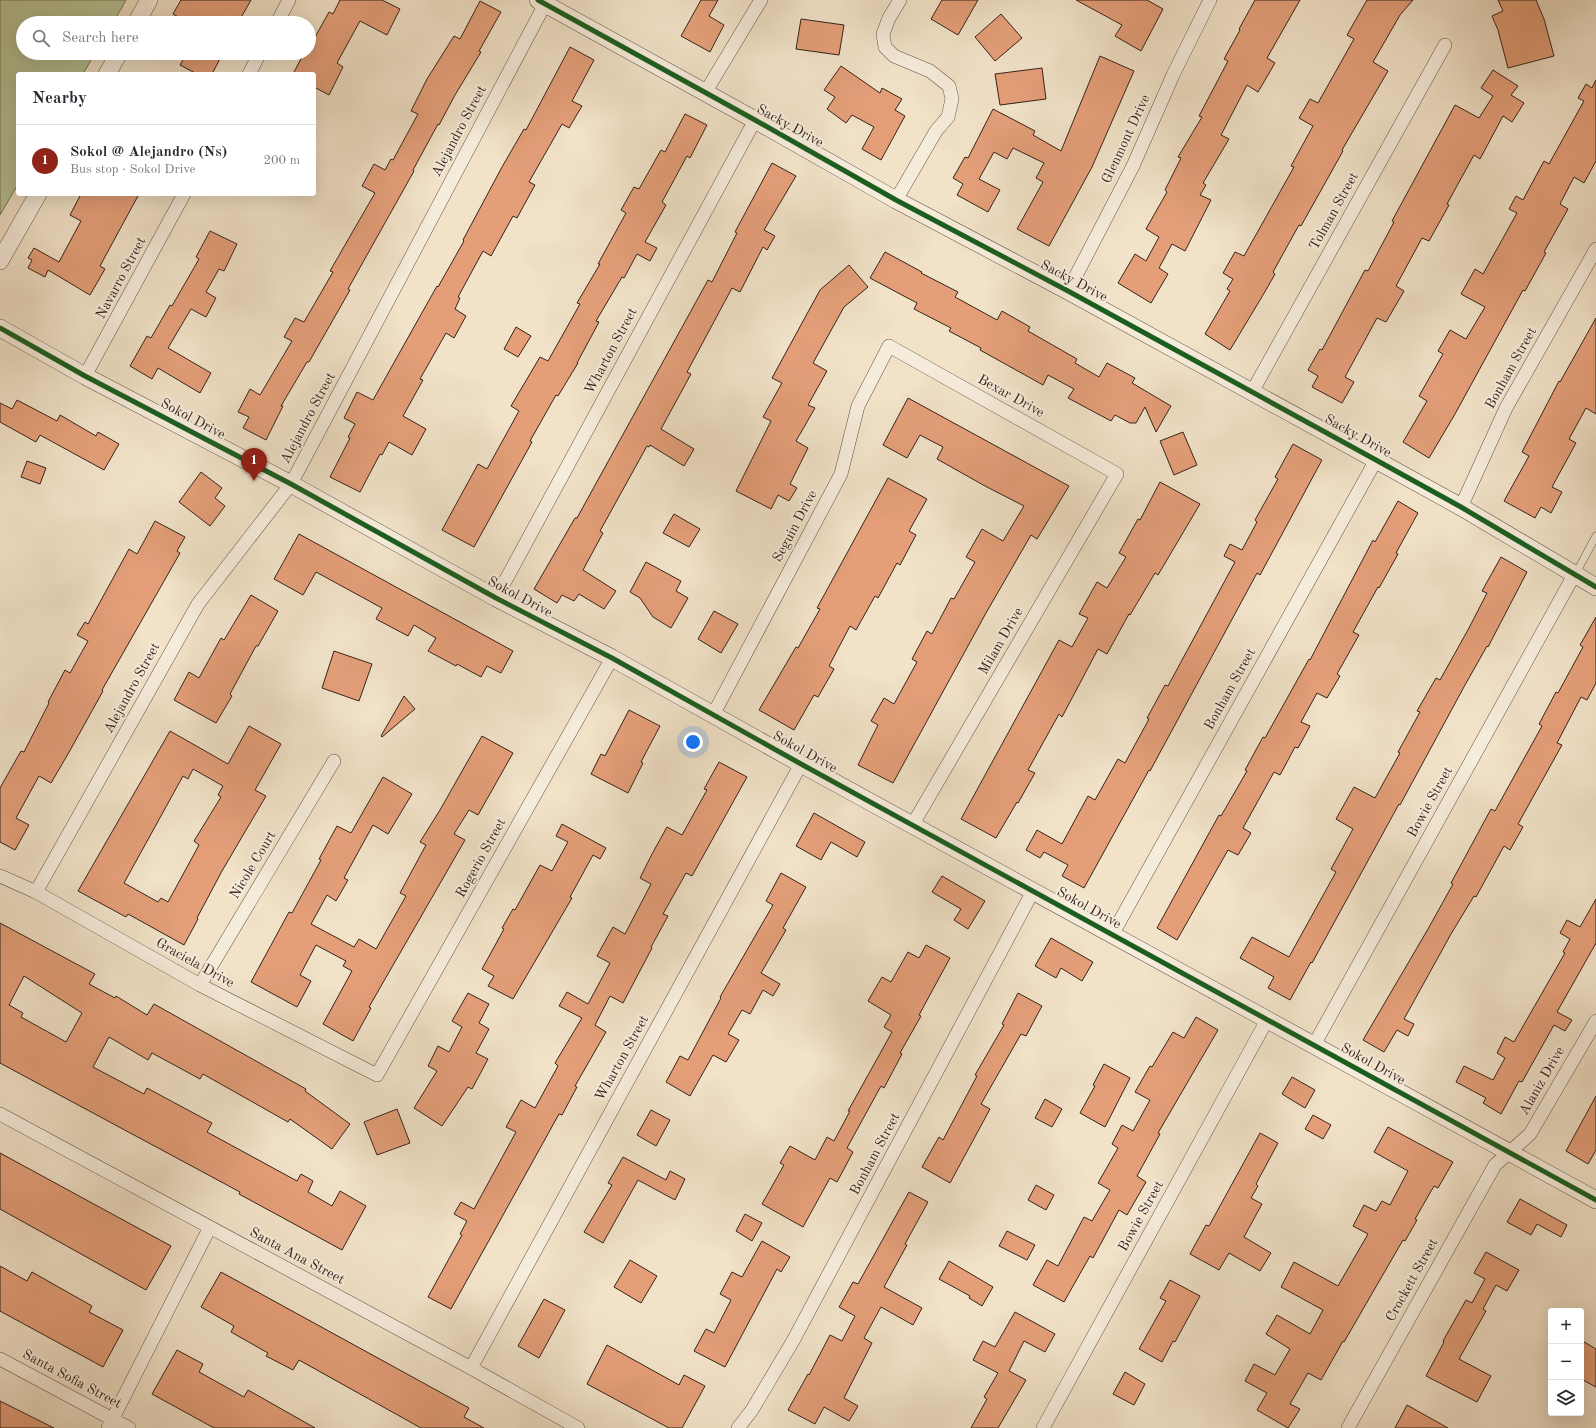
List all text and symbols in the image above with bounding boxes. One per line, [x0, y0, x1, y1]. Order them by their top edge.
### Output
search box [16, 16, 316, 60]
icon: search [30, 27, 52, 49]
text: Search here [62, 31, 139, 46]
street label: Alejandro Street [429, 83, 489, 179]
text: Nearby [32, 90, 87, 107]
street label: Glenmont Drive [1099, 93, 1153, 185]
street label: Sacky Drive [754, 102, 826, 150]
text: Sokol @ Alejandro (Ns) [70, 145, 227, 160]
text: 1 [41, 154, 49, 167]
text: 200 m [263, 154, 300, 167]
text: Bus stop · Sokol Drive [70, 163, 196, 176]
street label: Tolman Street [1307, 170, 1361, 252]
street label: Navarro Street [94, 235, 148, 321]
street label: Sacky Drive [1038, 257, 1110, 305]
street label: Wharton Street [582, 305, 640, 397]
street label: Bonham Street [1483, 325, 1539, 411]
street label: Alejandro Street [278, 370, 338, 466]
street label: Bexar Drive [975, 372, 1047, 420]
street label: Sokol Drive [158, 396, 228, 442]
street label: Sacky Drive [1322, 412, 1394, 460]
pin: 1 [241, 448, 267, 481]
street label: Seguin Drive [770, 488, 820, 564]
street label: Sokol Drive [485, 574, 555, 620]
street label: Milam Drive [976, 605, 1026, 677]
street label: Alejandro Street [101, 640, 163, 736]
street label: Bonham Street [1202, 646, 1258, 732]
street label: Sokol Drive [770, 729, 840, 775]
your location [683, 732, 703, 752]
street label: Bowie Street [1405, 764, 1455, 840]
street label: Rogerio Street [453, 816, 509, 900]
street label: Nicole Court [227, 829, 279, 901]
street label: Sokol Drive [1054, 885, 1124, 931]
street label: Graciela Drive [153, 936, 237, 990]
street label: Wharton Street [593, 1013, 651, 1103]
street label: Sokol Drive [1338, 1041, 1408, 1087]
street label: Alaniz Drive [1517, 1044, 1567, 1118]
street label: Bonham Street [847, 1111, 903, 1197]
street label: Bowie Street [1116, 1178, 1166, 1254]
street label: Santa Ana Street [247, 1225, 347, 1287]
street label: Crockett Street [1383, 1236, 1441, 1324]
map controls [1548, 1308, 1584, 1416]
button: + [1548, 1308, 1584, 1344]
button: − [1548, 1344, 1584, 1380]
street label: Santa Sofia Street [20, 1347, 124, 1411]
button: layers [1548, 1380, 1584, 1416]

